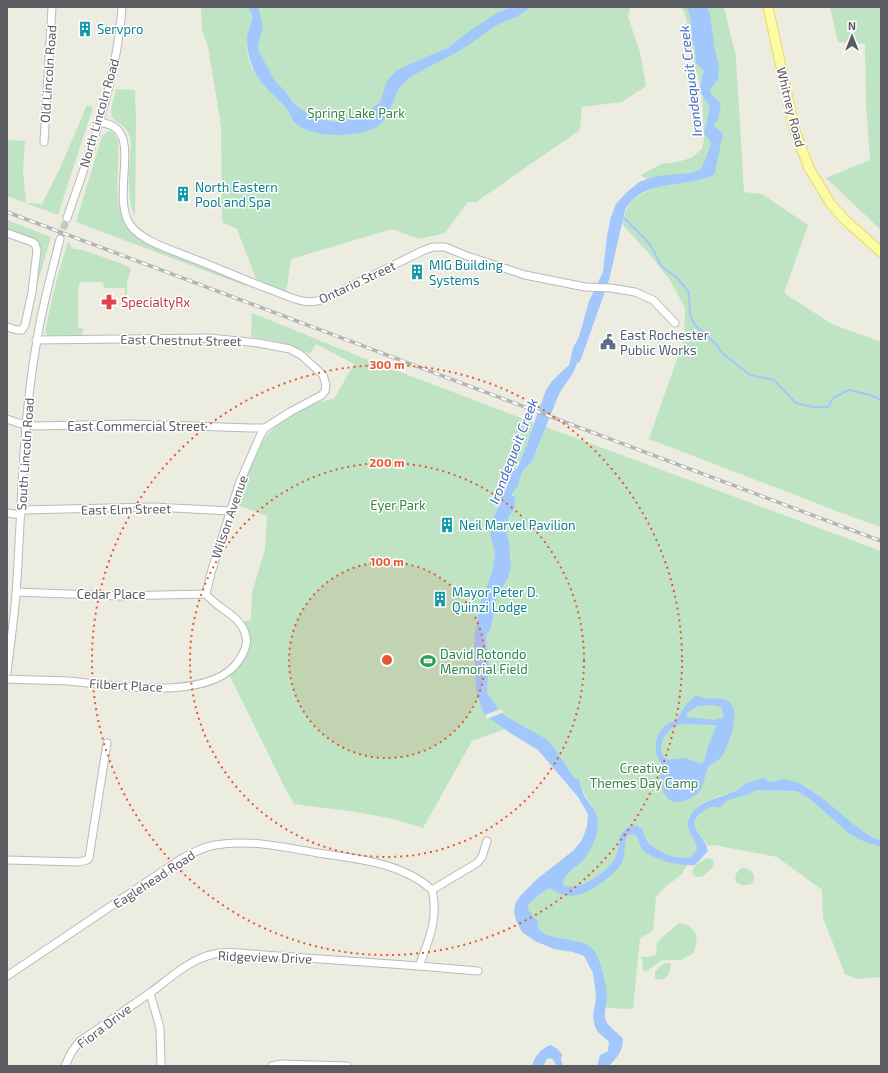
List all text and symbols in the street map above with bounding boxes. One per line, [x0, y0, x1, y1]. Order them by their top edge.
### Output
north arrow [832, 16, 872, 56]
text: N [848, 19, 856, 32]
building icon: Servpro [76, 20, 94, 38]
place label: Servpro [97, 21, 143, 37]
street label: Old Lincoln Road [37, 24, 59, 124]
water label: Irondequoit Creek [675, 24, 705, 138]
street label: North Lincoln Road [76, 57, 122, 169]
street label: Whitney Road [773, 65, 809, 149]
park label: Spring Lake Park [307, 105, 405, 121]
place label: North Eastern Pool and Spa [195, 179, 278, 210]
building icon: North Eastern Pool and Spa [174, 185, 192, 203]
street label: Ontario Street [316, 257, 398, 307]
place label: MIG Building Systems [429, 257, 503, 288]
building icon: MIG Building Systems [408, 263, 426, 281]
pharmacy icon: SpecialtyRx [100, 293, 118, 311]
place label: SpecialtyRx [121, 294, 190, 310]
place label: East Rochester Public Works [620, 327, 709, 358]
street label: East Chestnut Street [120, 331, 242, 349]
public building icon: East Rochester Public Works [599, 333, 617, 351]
text: 300 m [369, 357, 405, 371]
water label: Irondequoit Creek [485, 396, 541, 506]
street label: South Lincoln Road [13, 397, 37, 511]
street label: East Commercial Street [67, 418, 205, 434]
text: 200 m [369, 455, 405, 469]
street label: Wilson Avenue [207, 473, 251, 561]
park label: Eyer Park [370, 497, 426, 513]
street label: East Elm Street [81, 500, 171, 518]
building icon: Neil Marvel Pavilion [438, 516, 456, 534]
place label: Neil Marvel Pavilion [459, 517, 576, 533]
text: 100 m [370, 554, 404, 568]
place label: Mayor Peter D. Quinzi Lodge [452, 584, 539, 615]
street label: Cedar Place [77, 586, 145, 602]
building icon: Mayor Peter D. Quinzi Lodge [431, 590, 449, 608]
place label: David Rotondo Memorial Field [440, 646, 528, 677]
sports icon: David Rotondo Memorial Field [419, 652, 437, 670]
centre of rings [380, 653, 394, 667]
street label: Filbert Place [89, 675, 163, 695]
park label: Creative Themes Day Camp [590, 760, 698, 791]
street label: Eaglehead Road [110, 847, 198, 911]
street label: Ridgeview Drive [218, 947, 312, 967]
street label: Fiora Drive [74, 1000, 134, 1052]

